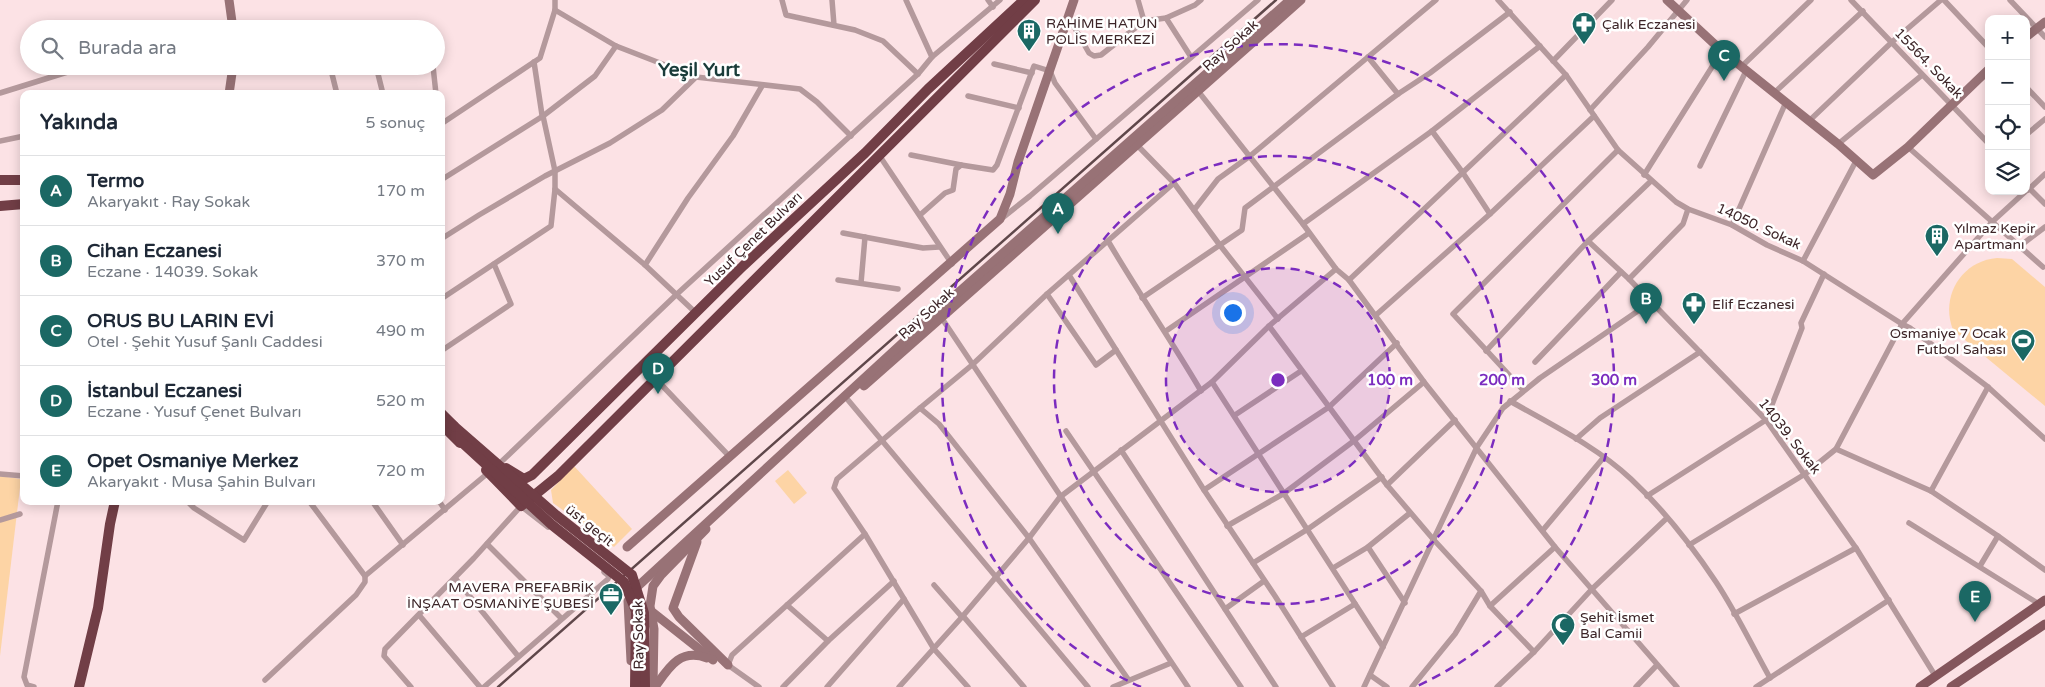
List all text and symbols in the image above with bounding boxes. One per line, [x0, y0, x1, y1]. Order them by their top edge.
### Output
pharmacy icon: Çalık Eczanesi [1571, 11, 1597, 45]
place label: RAHİME HATUN POLİS MERKEZİ [1046, 15, 1158, 48]
map controls [1985, 15, 2030, 195]
button: + [1985, 15, 2030, 60]
street label: Ray Sokak [1199, 16, 1262, 75]
place label: Çalık Eczanesi [1602, 16, 1696, 33]
building icon: RAHİME HATUN POLİS MERKEZİ [1016, 18, 1042, 52]
search box [20, 20, 445, 75]
street label: 15564. Sokak [1891, 25, 1967, 102]
icon: search [38, 34, 66, 62]
text: Burada ara [78, 37, 177, 59]
pin: C [1708, 40, 1740, 81]
district label: Yeşil Yurt [658, 59, 741, 82]
button: − [1985, 60, 2030, 105]
button: locate [1985, 105, 2030, 150]
text: Yakında [40, 110, 118, 135]
text: 5 sonuç [365, 113, 425, 133]
button: layers [1985, 150, 2030, 195]
text: Termo [87, 170, 144, 192]
text: A [50, 181, 62, 201]
text: 170 m [376, 181, 425, 201]
street label: Yusuf Çenet Bulvarı [701, 188, 806, 290]
text: Akaryakıt · Ray Sokak [87, 192, 250, 212]
pin: A [1042, 193, 1074, 234]
street label: 14050. Sokak [1714, 199, 1804, 254]
place label: Yılmaz Kepir Apartmanı [1954, 220, 2036, 253]
building icon: Yılmaz Kepir Apartmanı [1924, 223, 1950, 257]
text: Cihan Eczanesi [87, 240, 222, 262]
text: B [50, 251, 62, 271]
text: 370 m [376, 251, 425, 271]
text: Eczane · 14039. Sokak [87, 262, 258, 282]
pin: B [1630, 283, 1662, 324]
street label: Ray Sokak [895, 284, 958, 343]
pharmacy icon: Elif Eczanesi [1681, 291, 1707, 325]
place label: Elif Eczanesi [1712, 296, 1795, 313]
your location [1220, 300, 1246, 326]
text: ORUS BU LARIN EVİ [87, 310, 274, 332]
text: C [50, 321, 62, 341]
text: 490 m [376, 321, 425, 341]
place label: Osmaniye 7 Ocak Futbol Sahası [1890, 325, 2006, 358]
sports icon: Osmaniye 7 Ocak Futbol Sahası [2010, 328, 2036, 362]
text: Otel · Şehit Yusuf Şanlı Caddesi [87, 332, 323, 352]
pin: D [642, 353, 674, 394]
centre of rings [1269, 371, 1287, 389]
text: 100 m [1367, 371, 1413, 389]
text: 200 m [1479, 371, 1525, 389]
text: 300 m [1591, 371, 1637, 389]
text: İstanbul Eczanesi [87, 380, 242, 402]
text: D [50, 391, 62, 411]
text: 520 m [376, 391, 425, 411]
street label: 14039. Sokak [1755, 395, 1825, 478]
text: Eczane · Yusuf Çenet Bulvarı [87, 402, 302, 422]
text: Opet Osmaniye Merkez [87, 450, 298, 472]
text: E [51, 461, 61, 481]
text: 720 m [376, 461, 425, 481]
text: Akaryakıt · Musa Şahin Bulvarı [87, 472, 316, 492]
street label: üst geçit [562, 501, 618, 550]
place label: MAVERA PREFABRİK İNŞAAT OSMANİYE ŞUBESİ [407, 579, 594, 612]
pin: E [1959, 581, 1991, 622]
office icon: MAVERA PREFABRİK İNŞAAT OSMANİYE ŞUBESİ [598, 582, 624, 616]
street label: Ray Sokak [629, 600, 648, 670]
place label: Şehit İsmet Bal Camii [1580, 609, 1655, 642]
mosque icon: Şehit İsmet Bal Camii [1550, 612, 1576, 646]

